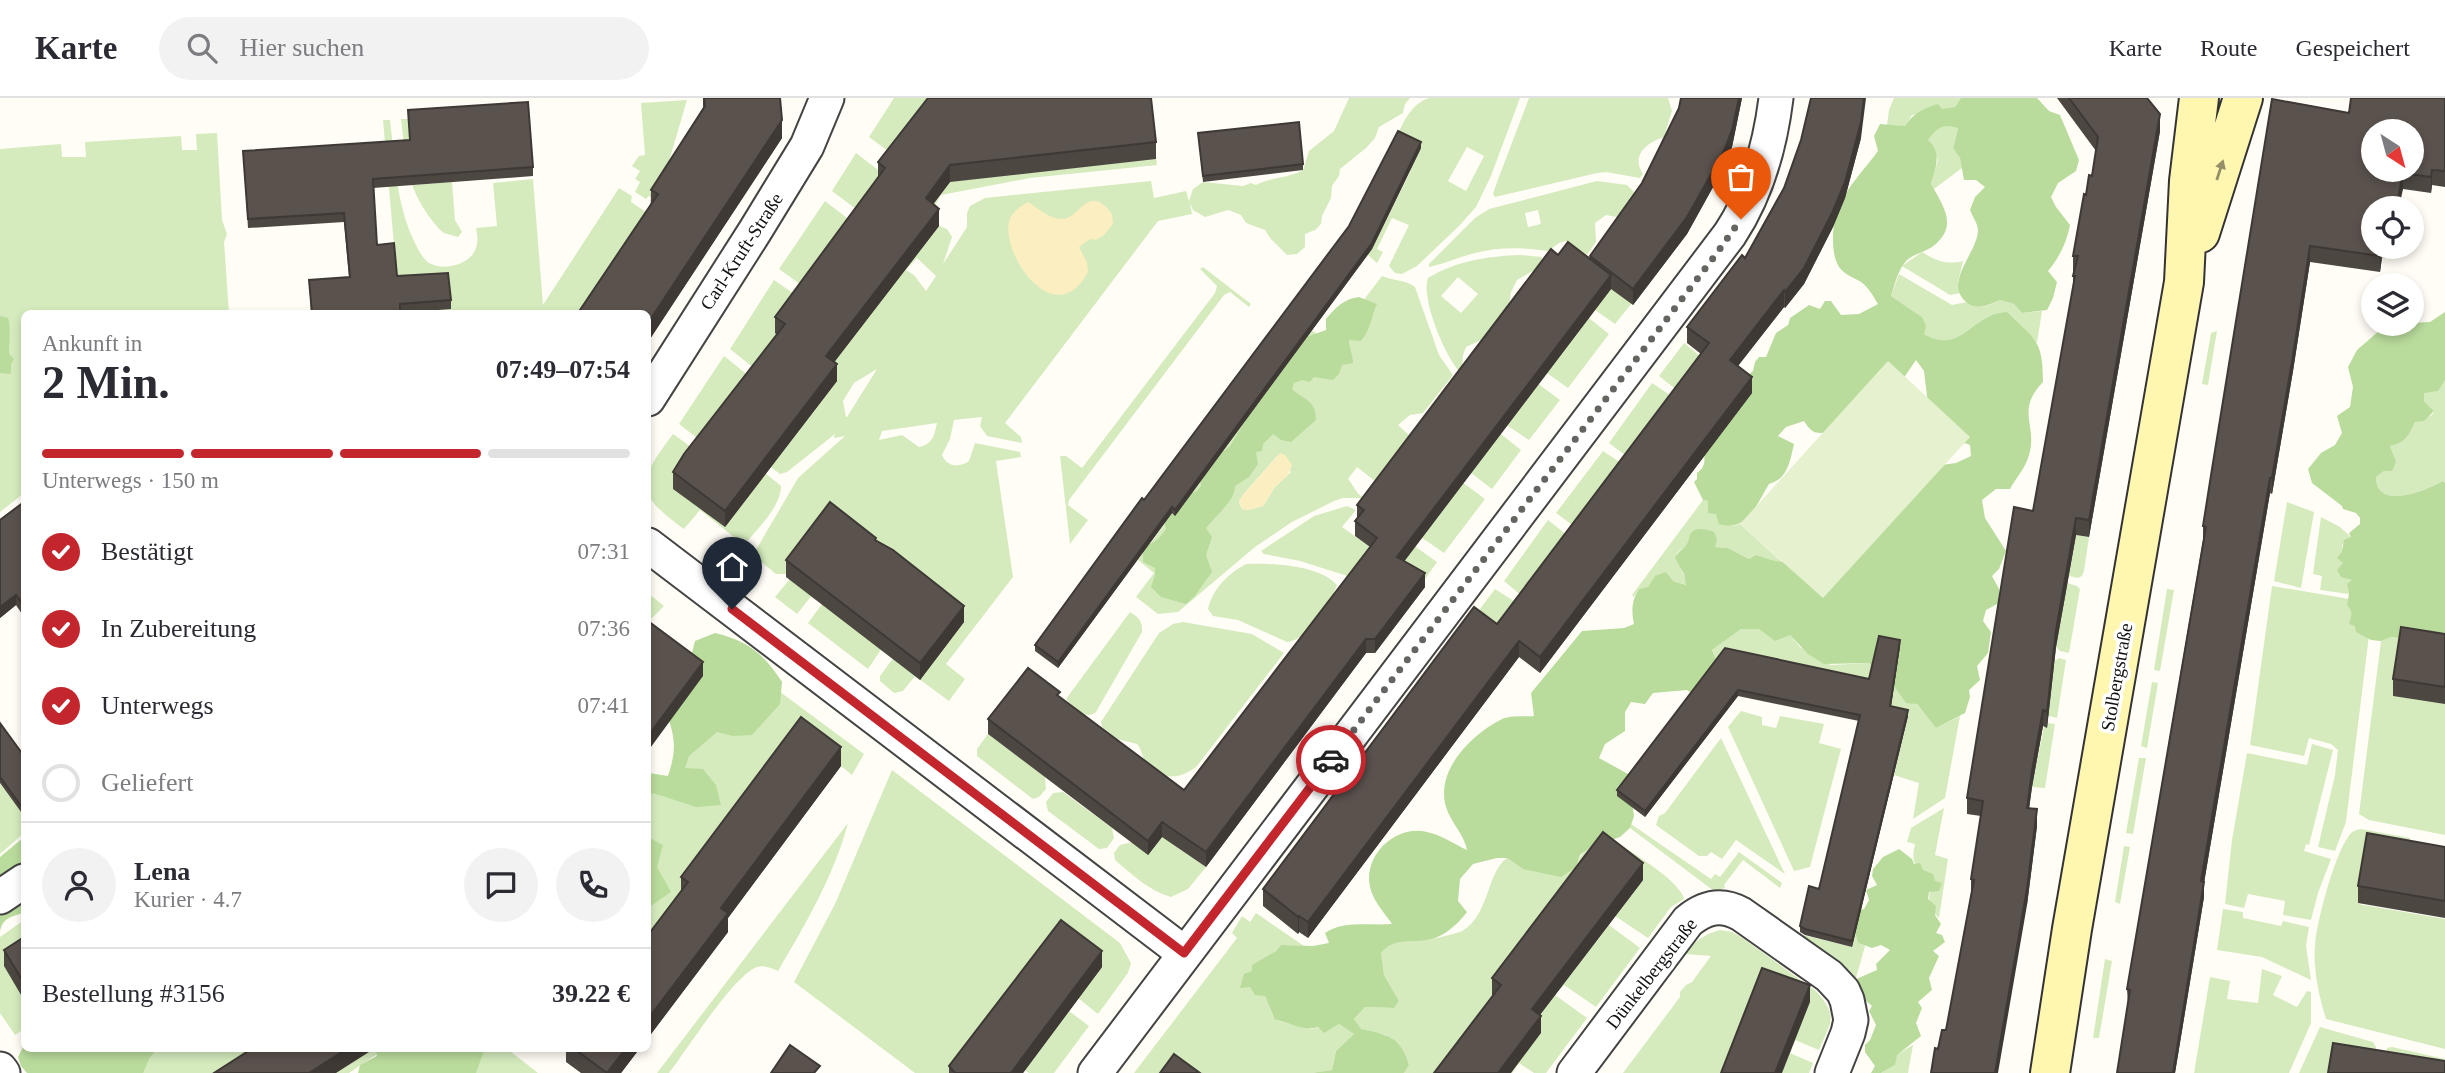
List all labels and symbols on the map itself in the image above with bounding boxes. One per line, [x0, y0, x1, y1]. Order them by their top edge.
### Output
north arrow [2361, 119, 2424, 182]
pin [1711, 147, 1771, 219]
one-way arrow [2216, 159, 2226, 180]
street label: Carl-Kruft-Straße [696, 189, 787, 314]
pin [702, 537, 762, 609]
street label: Stolbergstraße [2097, 621, 2136, 733]
courier [1296, 725, 1366, 795]
street label: Dünkelbergstraße [1602, 914, 1701, 1033]

